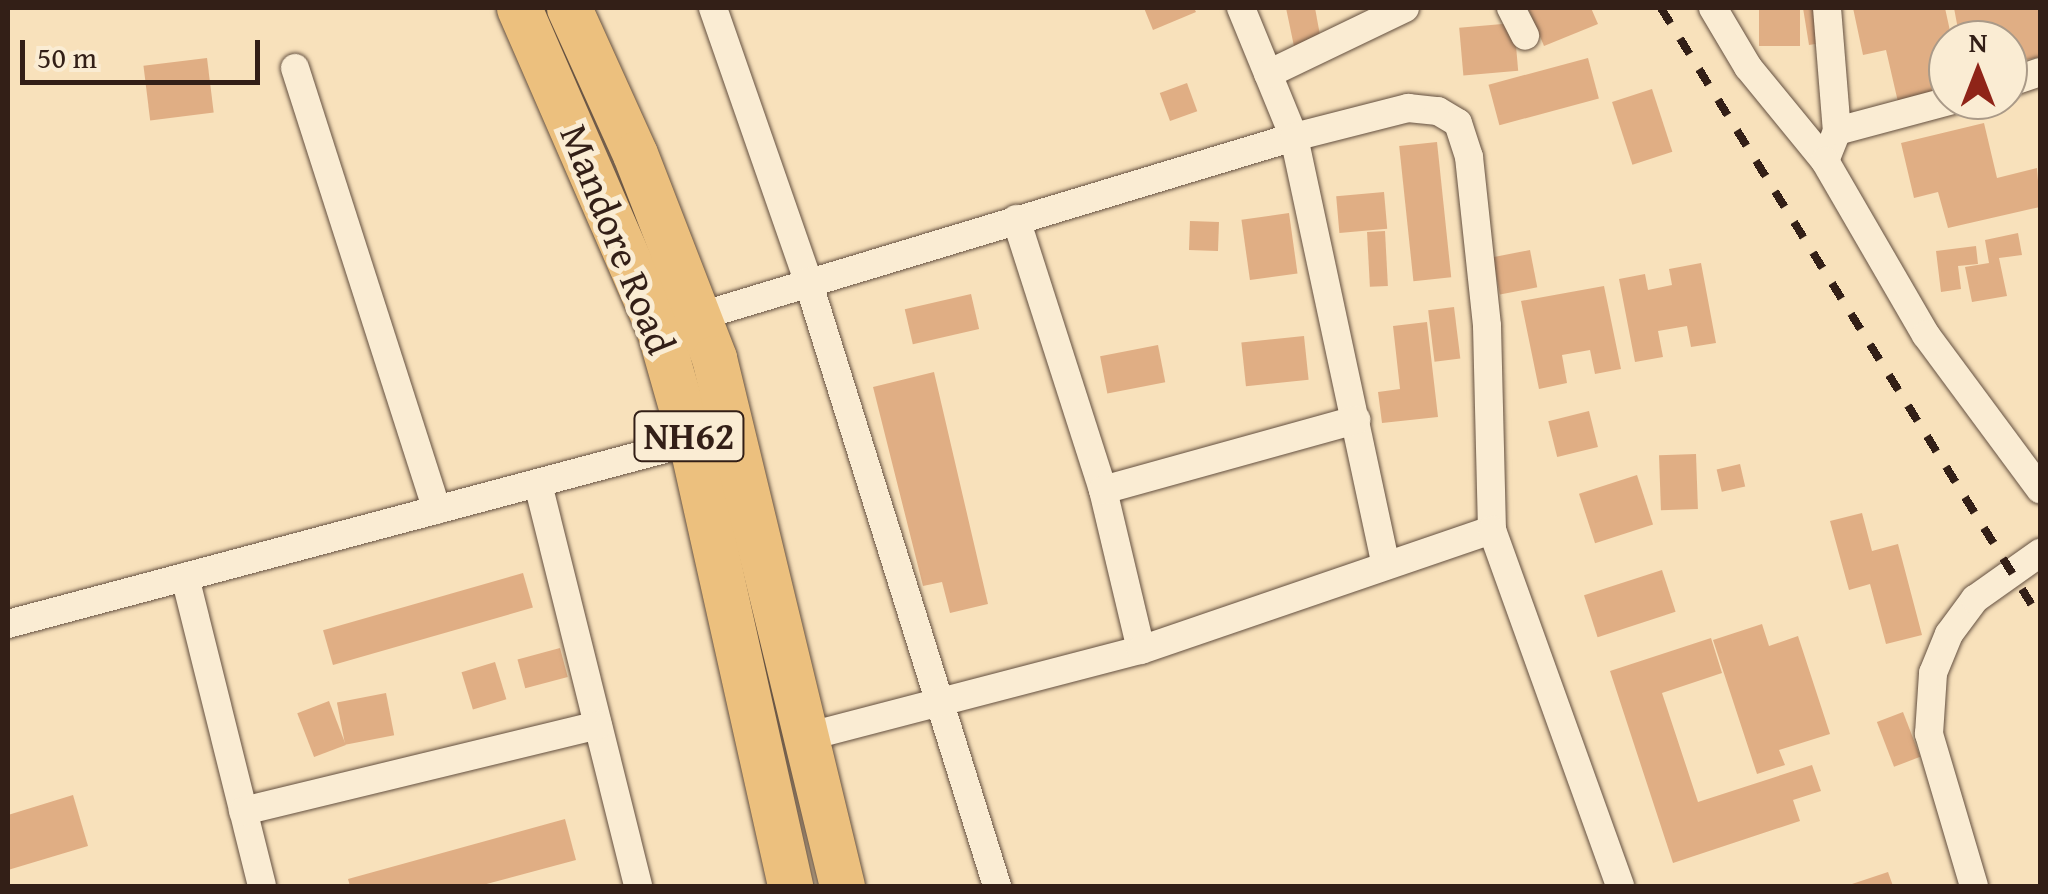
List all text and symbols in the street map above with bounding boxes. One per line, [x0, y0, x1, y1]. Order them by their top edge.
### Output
scale bar [25, 20, 265, 82]
north arrow [1928, 20, 2028, 120]
text: N [1969, 21, 1987, 62]
text: 50 m [37, 35, 97, 79]
street label: Mandore Road [550, 117, 686, 361]
road number: NH62 [632, 403, 746, 469]

